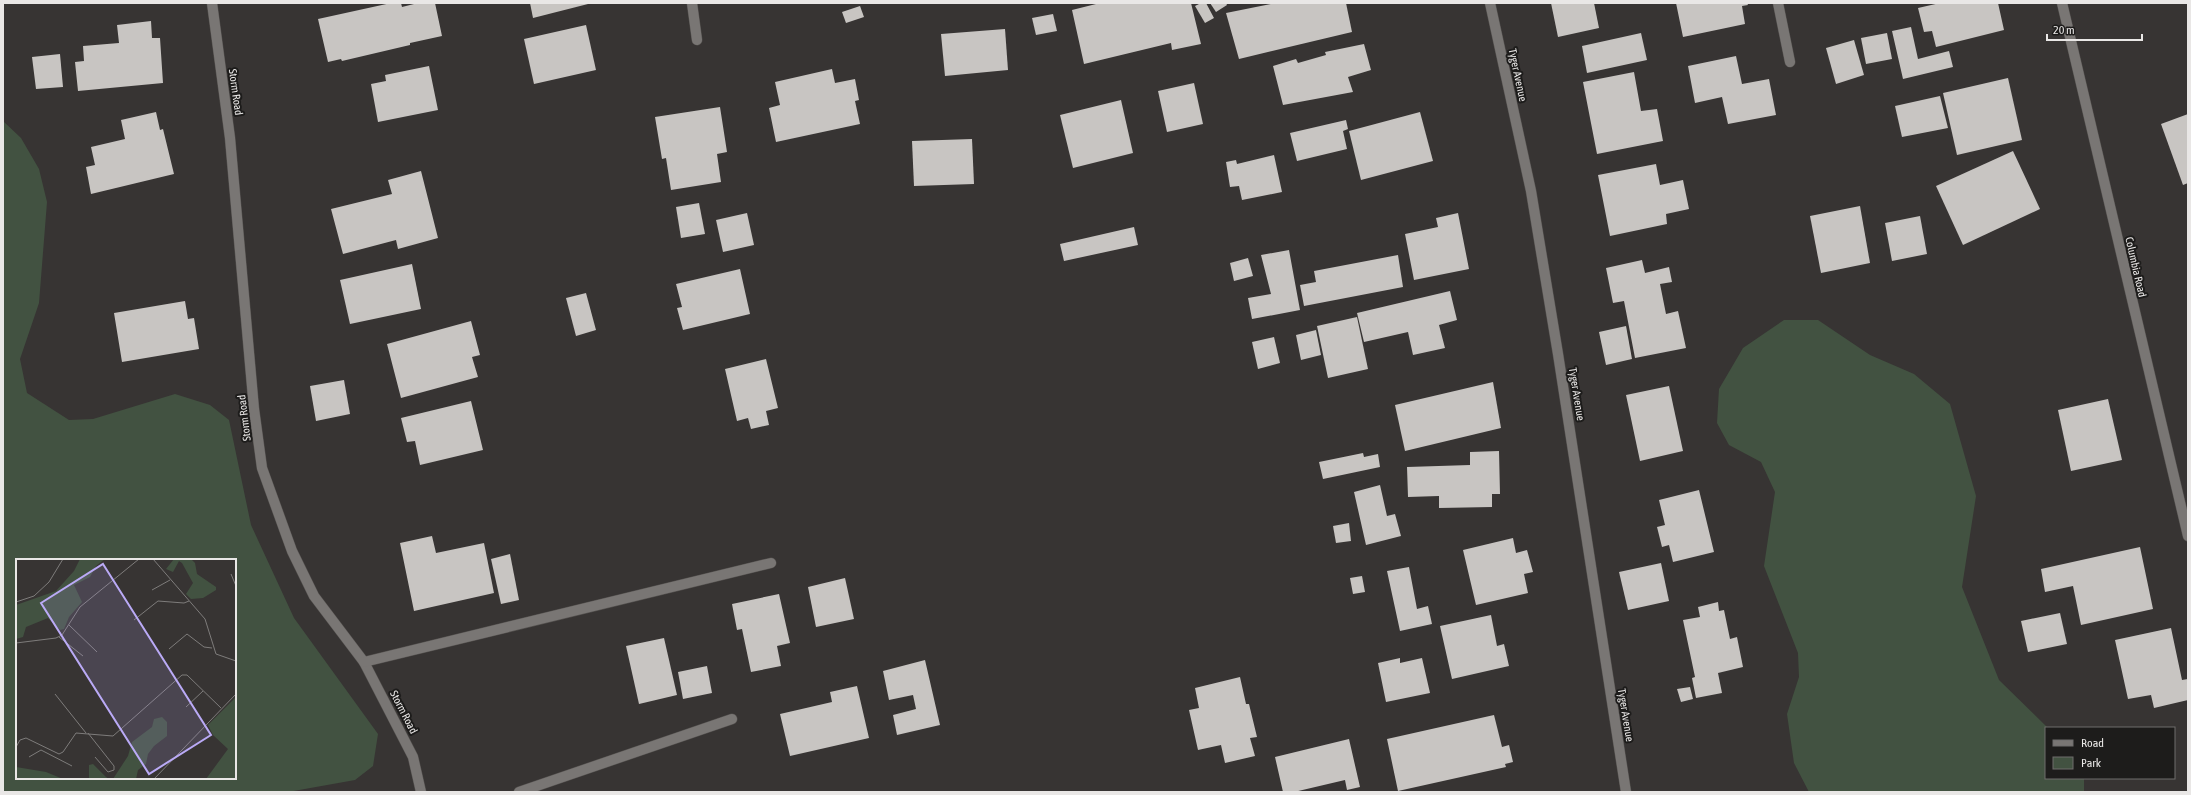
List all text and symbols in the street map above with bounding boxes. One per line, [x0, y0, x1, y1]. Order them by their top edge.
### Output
scale bar [2047, 16, 2142, 42]
text: 20 m [2053, 23, 2075, 37]
street label: Tyger Avenue [1507, 48, 1529, 102]
street label: Storm Road [227, 68, 245, 116]
street label: Columbia Road [2123, 236, 2149, 298]
street label: Tyger Avenue [1567, 367, 1587, 421]
street label: Storm Road [235, 394, 253, 442]
inset map [16, 559, 236, 779]
street label: Tyger Avenue [1616, 688, 1636, 742]
street label: Storm Road [388, 689, 420, 735]
legend [2045, 727, 2175, 779]
text: Road [2081, 736, 2104, 750]
text: Park [2081, 756, 2102, 770]

